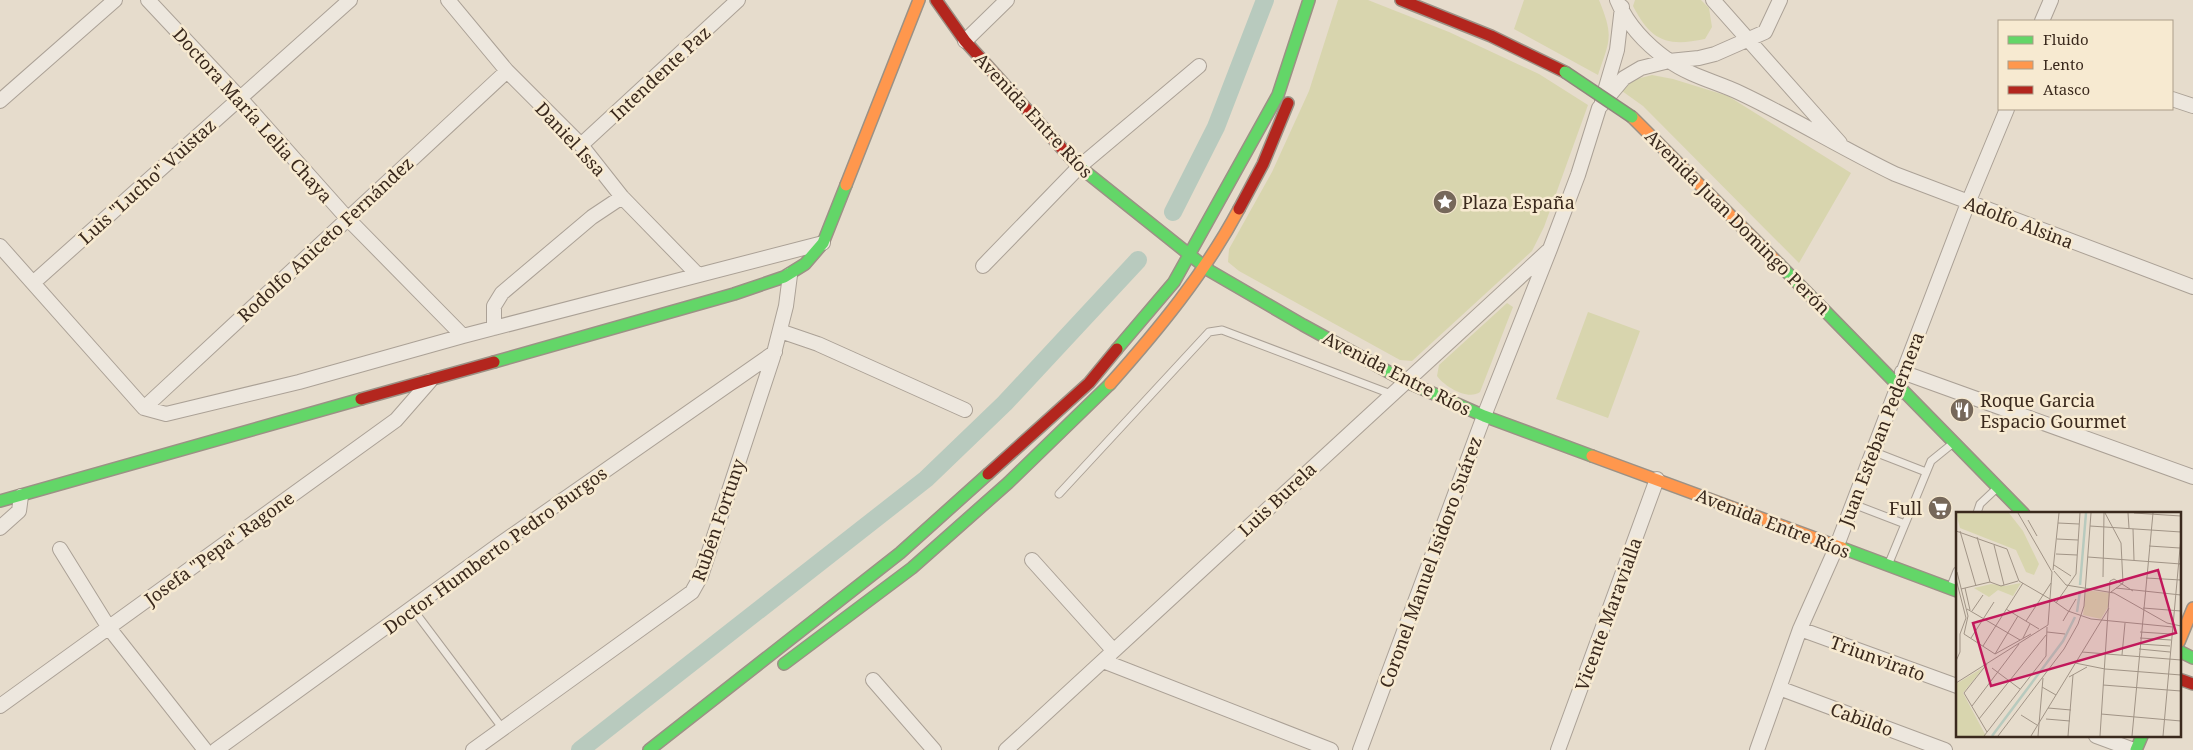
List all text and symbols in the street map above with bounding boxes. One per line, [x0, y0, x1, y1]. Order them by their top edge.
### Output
street label: Intendente Paz [605, 20, 715, 126]
legend [1998, 20, 2173, 110]
street label: Doctora María Lelia Chaya [168, 22, 338, 208]
text: Fluido [2043, 29, 2089, 49]
street label: Avenida Entre Ríos [970, 47, 1098, 183]
text: Lento [2043, 54, 2084, 74]
text: Atasco [2043, 79, 2090, 99]
street label: Daniel Issa [530, 97, 612, 181]
street label: Luis "Lucho" Vuistaz [73, 113, 221, 249]
street label: Avenida Juan Domingo Perón [1640, 124, 1836, 320]
street label: Rodolfo Aniceto Fernández [232, 151, 418, 327]
place icon: Plaza España [1432, 189, 1458, 215]
place label: Plaza España [1462, 190, 1575, 214]
street label: Adolfo Alsina [1961, 190, 2077, 254]
street label: Avenida Entre Ríos [1319, 325, 1475, 421]
street label: Juan Esteban Pedernera [1832, 328, 1929, 530]
place label: Roque Garcia Espacio Gourmet [1980, 388, 2126, 433]
restaurant icon: Roque Garcia Espacio Gourmet [1949, 397, 1975, 423]
street label: Coronel Manuel Isidoro Suárez [1373, 433, 1487, 691]
street label: Rubén Fortuny [686, 455, 750, 585]
street label: Luis Burela [1233, 457, 1321, 541]
street label: Doctor Humberto Pedro Burgos [379, 461, 611, 639]
street label: Avenida Entre Ríos [1693, 483, 1853, 563]
street label: Josefa "Pepa" Ragone [138, 486, 299, 611]
supermarket icon: Full [1927, 495, 1953, 521]
place label: Full [1889, 496, 1922, 520]
inset map [1956, 512, 2180, 738]
street label: Vicente Maravialla [1569, 534, 1647, 694]
street label: Triunvirato [1827, 630, 1929, 686]
street label: Cabildo [1827, 697, 1897, 741]

